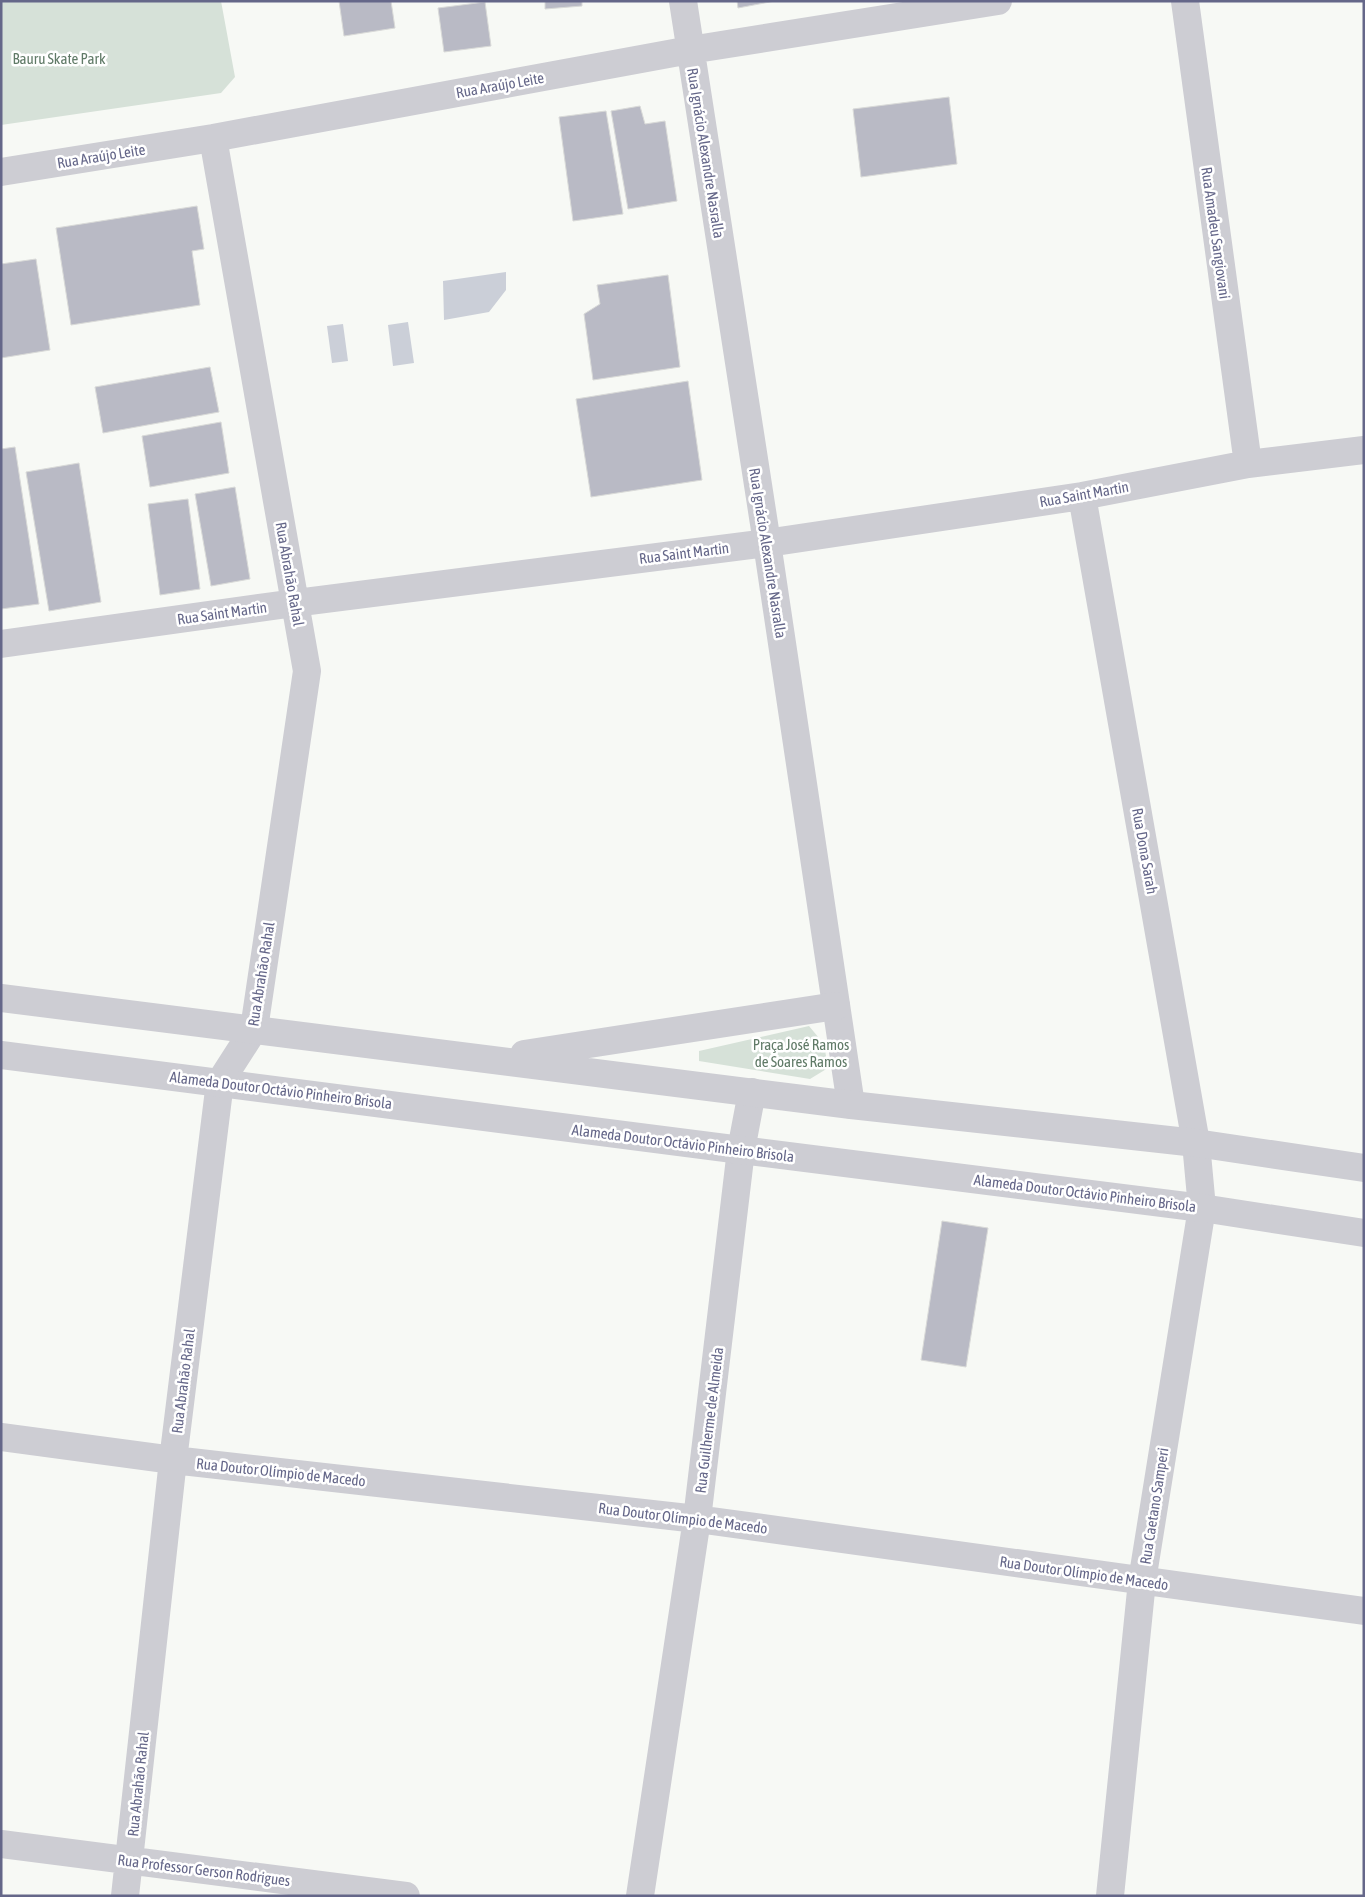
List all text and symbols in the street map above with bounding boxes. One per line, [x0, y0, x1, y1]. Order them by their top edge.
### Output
park label: Bauru Skate Park [12, 50, 106, 67]
street label: Rua Ignácio Alexandre Nasralla [684, 67, 728, 239]
street label: Rua Araújo Leite [455, 69, 546, 101]
street label: Rua Araújo Leite [56, 141, 147, 171]
street label: Rua Amadeu Sangiovani [1198, 166, 1234, 300]
street label: Rua Ignácio Alexandre Nasralla [746, 467, 790, 639]
street label: Rua Saint Martin [1038, 478, 1130, 510]
street label: Rua Abrahão Rahal [272, 521, 308, 627]
street label: Rua Saint Martin [638, 539, 730, 567]
street label: Rua Saint Martin [176, 598, 268, 628]
street label: Rua Dona Sarah [1129, 807, 1161, 895]
street label: Rua Abrahão Rahal [244, 921, 278, 1027]
park label: Praça José Ramos de Soares Ramos [753, 1036, 849, 1070]
street label: Alameda Doutor Octávio Pinheiro Brisola [169, 1068, 393, 1112]
street label: Alameda Doutor Octávio Pinheiro Brisola [571, 1121, 795, 1165]
street label: Alameda Doutor Octávio Pinheiro Brisola [973, 1171, 1197, 1215]
street label: Rua Abrahão Rahal [168, 1328, 198, 1434]
street label: Rua Guilherme de Almeida [692, 1346, 726, 1494]
street label: Rua Caetano Samperi [1136, 1446, 1172, 1566]
street label: Rua Doutor Olímpio de Macedo [195, 1455, 367, 1489]
street label: Rua Doutor Olímpio de Macedo [597, 1499, 769, 1537]
street label: Rua Doutor Olímpio de Macedo [999, 1553, 1169, 1593]
street label: Rua Abrahão Rahal [124, 1731, 152, 1837]
street label: Rua Professor Gerson Rodrigues [117, 1851, 291, 1889]

